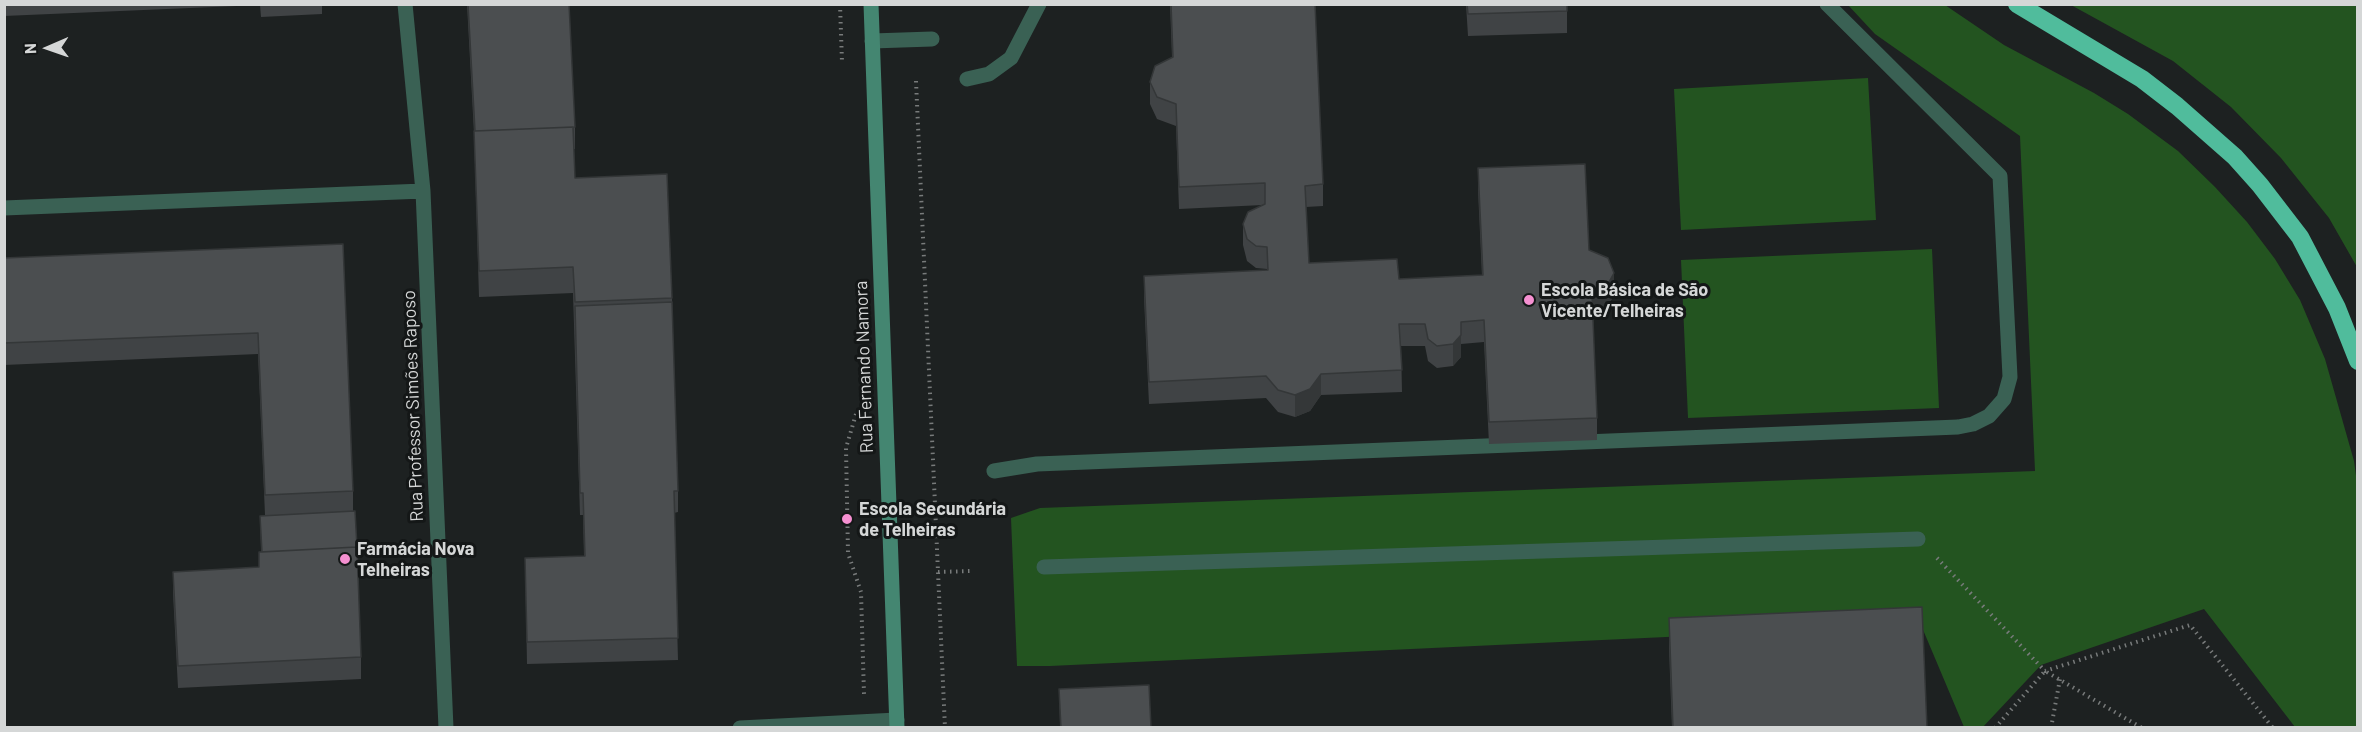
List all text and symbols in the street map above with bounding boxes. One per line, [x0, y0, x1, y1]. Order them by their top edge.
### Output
north arrow [18, 18, 78, 78]
text: N [20, 43, 39, 54]
place label: Escola Básica de São Vicente/Telheiras [1541, 279, 1708, 322]
street label: Rua Fernando Namora [850, 280, 878, 454]
street label: Rua Professor Simões Raposo [398, 290, 428, 522]
marker: Escola Básica de São Vicente/Telheiras [1522, 293, 1536, 307]
place label: Escola Secundária de Telheiras [859, 498, 1006, 540]
marker: Escola Secundária de Telheiras [840, 512, 854, 526]
place label: Farmácia Nova Telheiras [357, 538, 474, 580]
marker: Farmácia Nova Telheiras [338, 552, 352, 566]

